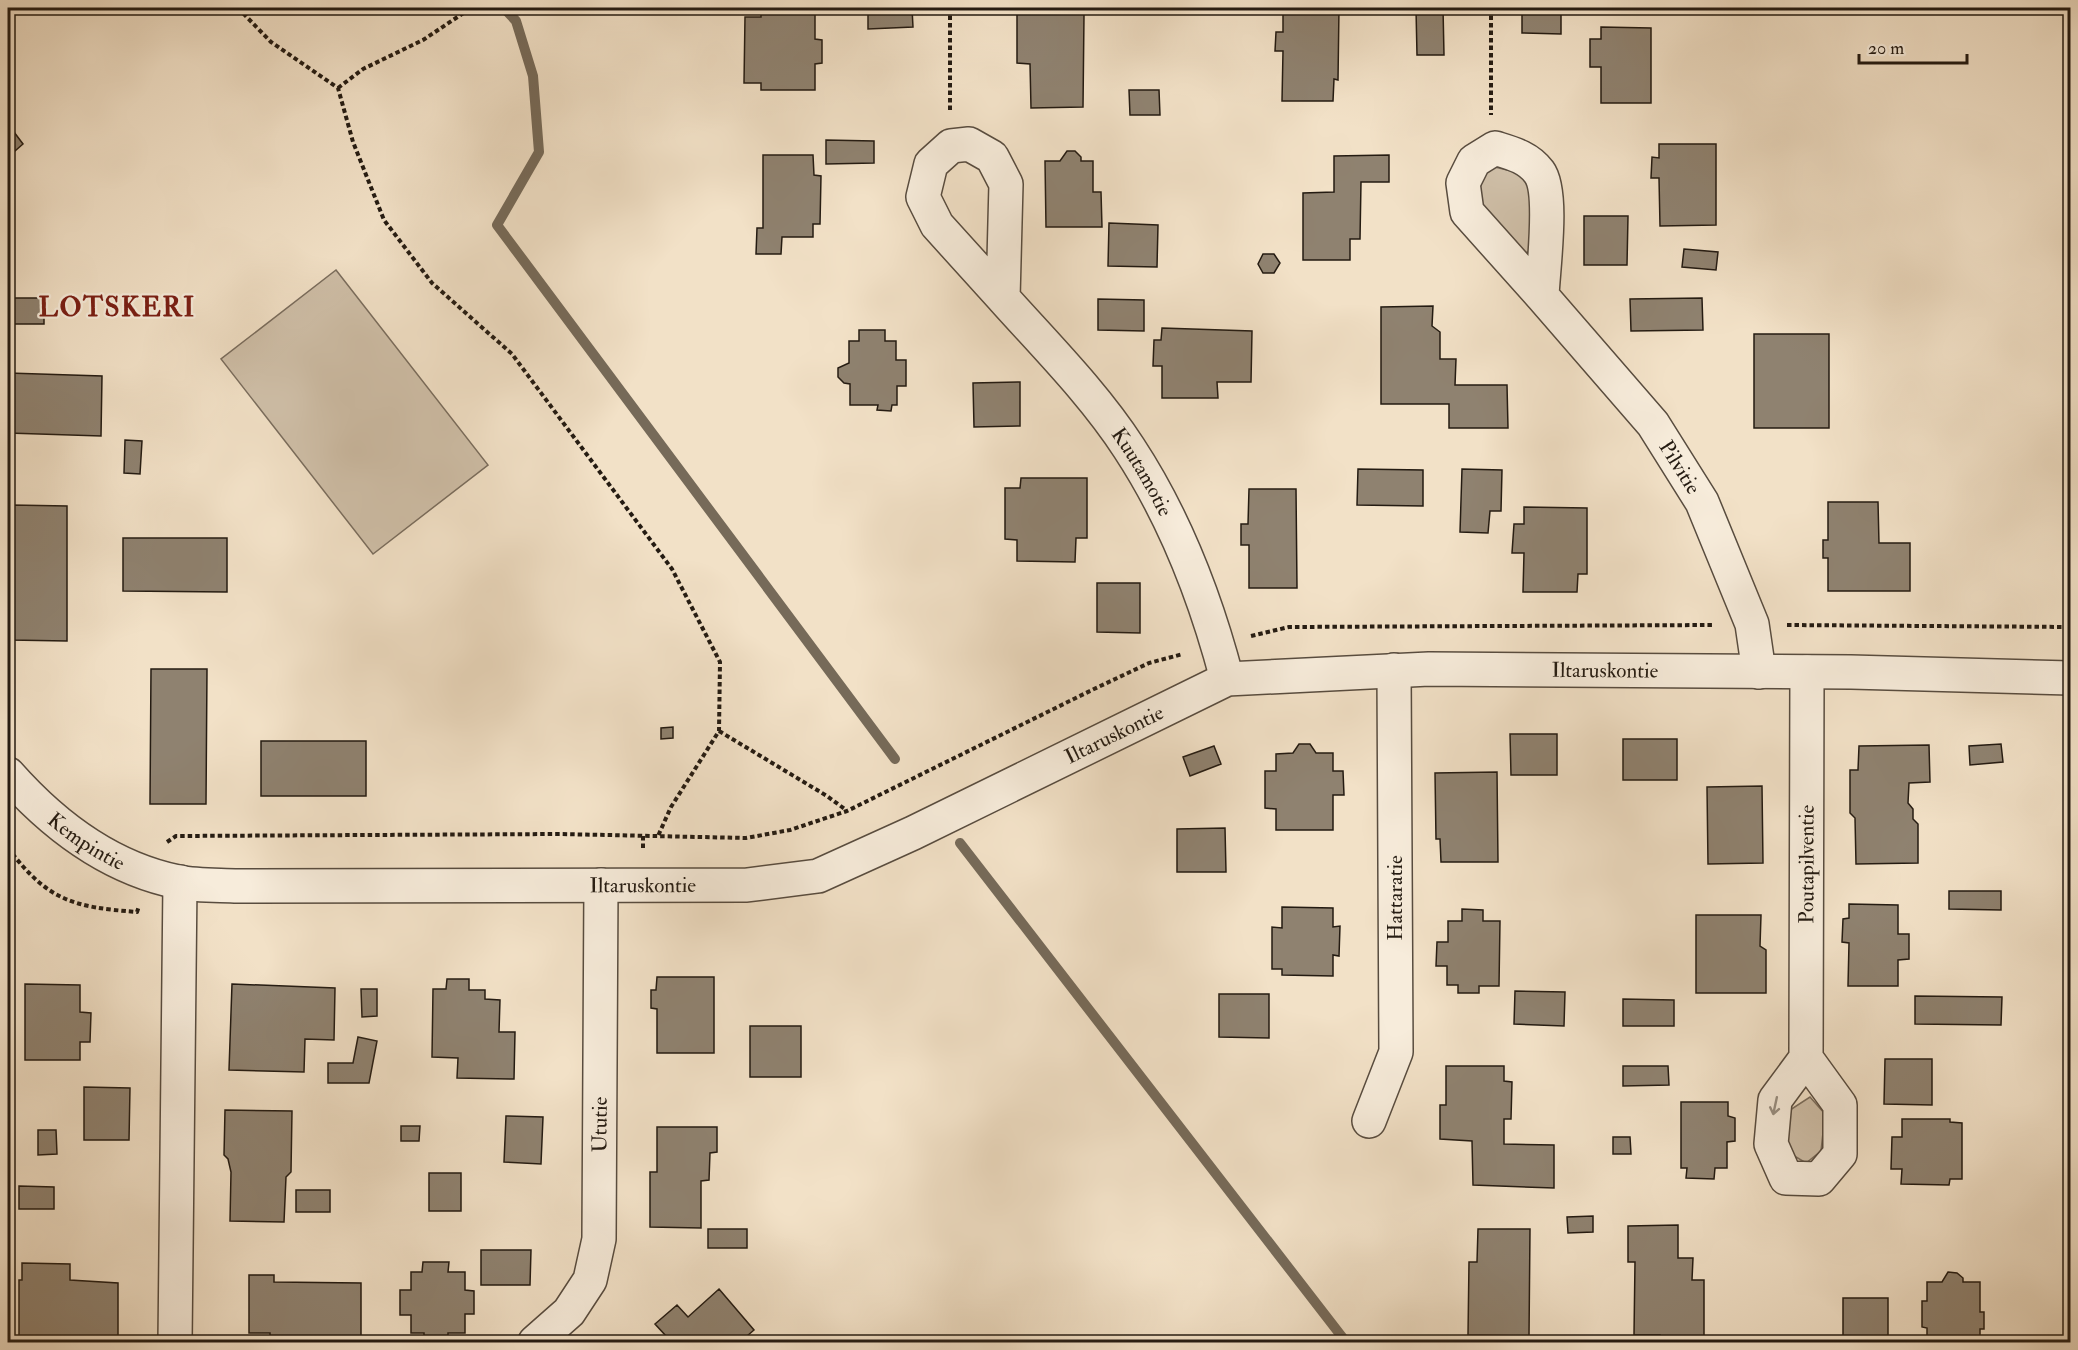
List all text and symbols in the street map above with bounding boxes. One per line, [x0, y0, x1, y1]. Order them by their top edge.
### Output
scale bar [1859, 27, 1967, 65]
text: 20 m [1868, 37, 1904, 60]
district label: LOTSKERI [38, 291, 196, 324]
street label: Kuutamotie [1105, 422, 1179, 521]
street label: Pilvitie [1653, 435, 1707, 500]
street label: Iltaruskontie [1551, 657, 1659, 685]
street label: Iltaruskontie [1060, 699, 1168, 770]
street label: Poutapilventie [1793, 804, 1821, 924]
street label: Kempintie [42, 807, 129, 877]
street label: Hattaratie [1382, 855, 1409, 941]
street label: Iltaruskontie [589, 872, 696, 899]
street label: Ututie [586, 1096, 614, 1153]
one-way arrow [1769, 1096, 1781, 1115]

